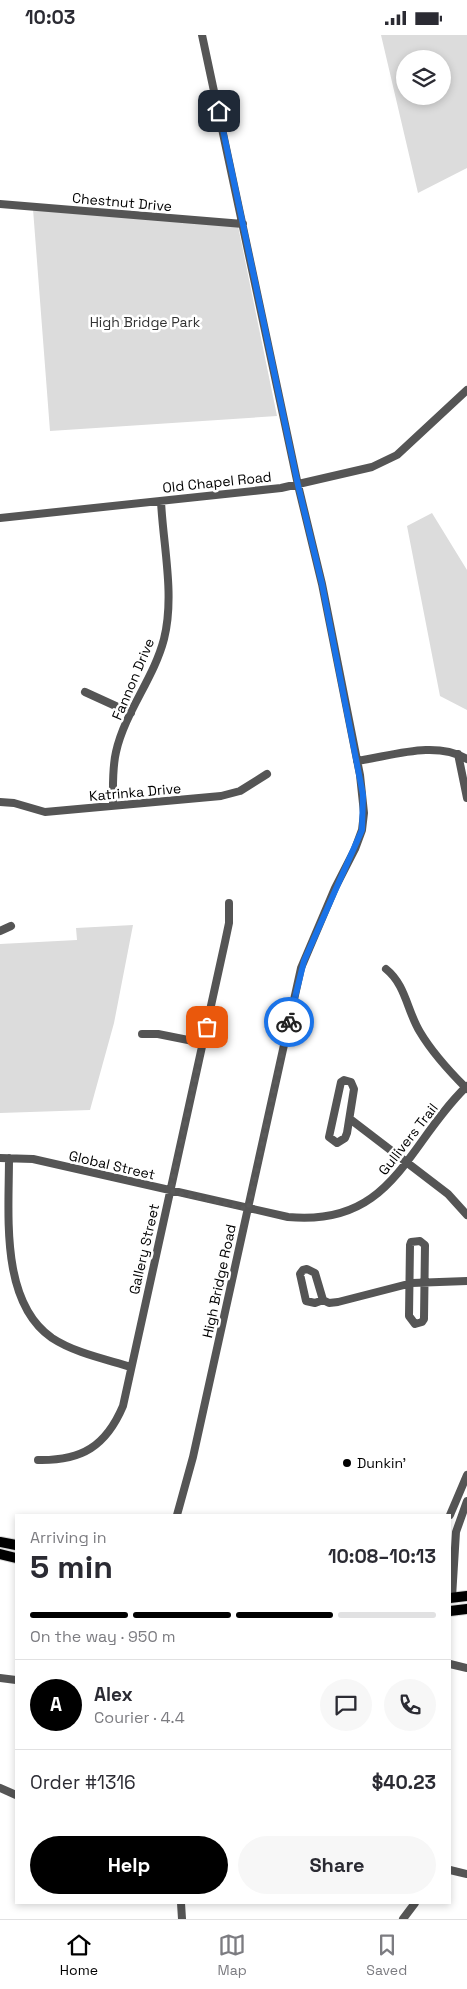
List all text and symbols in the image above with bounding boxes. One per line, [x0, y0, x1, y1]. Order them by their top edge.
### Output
text: 10:03 [25, 5, 75, 30]
map controls [396, 50, 451, 105]
button: layers [396, 50, 451, 105]
pin [198, 90, 240, 132]
icon: home [205, 97, 233, 125]
street label: Chestnut Drive [71, 189, 173, 215]
park label: High Bridge Park [90, 313, 201, 331]
street label: Old Chapel Road [161, 467, 273, 497]
street label: Fannon Drive [108, 635, 158, 723]
street label: Katrinka Drive [88, 779, 182, 805]
courier [264, 997, 314, 1047]
pin [186, 1006, 228, 1048]
icon: bike [275, 1008, 303, 1036]
icon: bag [193, 1013, 221, 1041]
street label: Gullivers Trail [374, 1099, 442, 1179]
street label: Global Street [67, 1146, 157, 1184]
street label: Gallery Street [125, 1202, 163, 1296]
street label: High Bridge Road [198, 1222, 240, 1340]
place label: Dunkin' [357, 1454, 406, 1472]
marker: Dunkin' [341, 1457, 353, 1469]
text: Arriving in [30, 1527, 107, 1548]
text: 10:08–10:13 [328, 1544, 436, 1569]
text: 5 min [30, 1547, 113, 1587]
text: On the way · 950 m [30, 1626, 176, 1647]
button: chat [320, 1679, 372, 1731]
button: phone [384, 1679, 436, 1731]
text: Alex [94, 1682, 133, 1707]
text: A [50, 1692, 62, 1717]
text: Courier · 4.4 [94, 1707, 185, 1728]
text: Order #1316 [30, 1770, 136, 1795]
text: $40.23 [372, 1770, 436, 1795]
button: Help [30, 1836, 228, 1894]
button: Share [238, 1836, 436, 1894]
tab: Home [60, 1931, 98, 1979]
tab: Map [218, 1931, 247, 1979]
tab: Saved [366, 1931, 407, 1979]

